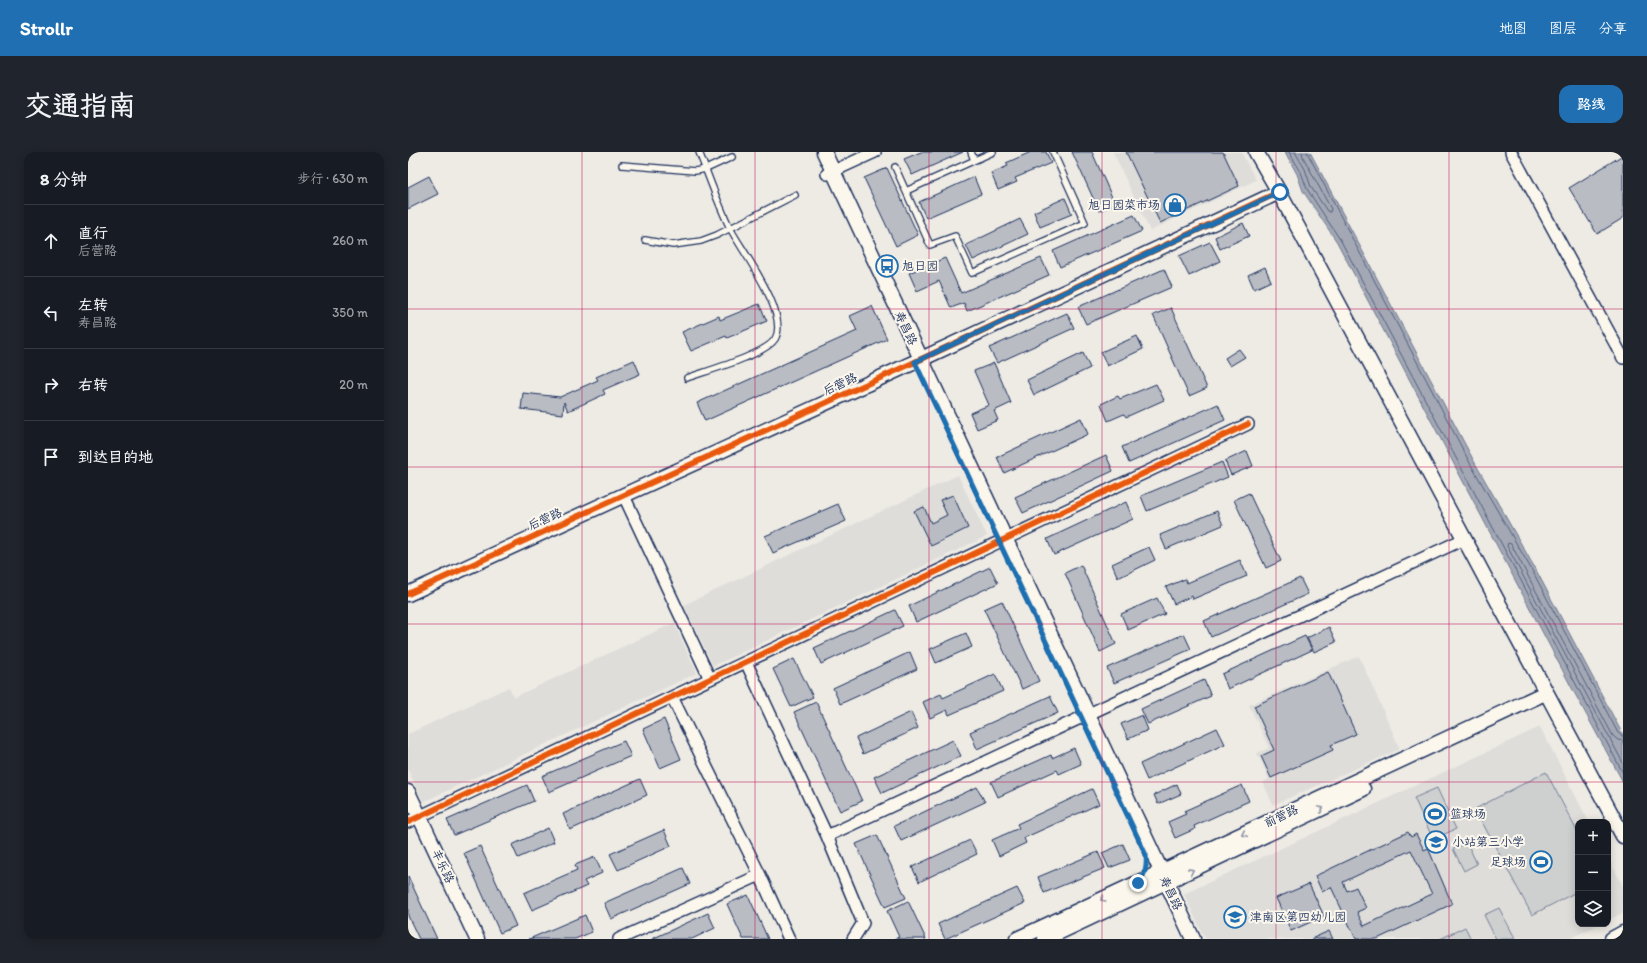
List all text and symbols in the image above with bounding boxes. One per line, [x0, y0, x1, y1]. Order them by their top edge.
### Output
text: Strollr [20, 17, 73, 40]
text: 地图 [1499, 20, 1527, 37]
text: 图层 [1549, 20, 1577, 37]
text: 分享 [1599, 20, 1627, 37]
button: 路线 [1559, 85, 1623, 123]
text: 交通指南 [24, 88, 136, 122]
text: 8 分钟 [40, 169, 87, 189]
text: 步行 · 630 m [297, 171, 368, 186]
route start [1271, 183, 1289, 201]
shop icon: 旭日园菜市场 [1162, 192, 1188, 218]
place label: 旭日园菜市场 [1088, 198, 1160, 212]
text: 直行 [78, 224, 108, 242]
icon: ahead [40, 230, 62, 252]
text: 260 m [332, 233, 368, 248]
text: 后营路 [78, 243, 117, 258]
bus stop icon: 旭日园 [874, 253, 900, 279]
place label: 旭日园 [902, 259, 938, 273]
text: 左转 [78, 296, 108, 314]
icon: left [40, 302, 62, 324]
text: 350 m [332, 305, 368, 320]
street label: 寿昌路 [892, 309, 920, 347]
text: 寿昌路 [78, 315, 117, 330]
street label: 后营路 [821, 370, 859, 398]
icon: right [40, 374, 62, 396]
text: 右转 [78, 376, 108, 394]
text: 20 m [339, 377, 368, 392]
icon: arrive [40, 446, 62, 468]
text: 到达目的地 [78, 448, 153, 466]
street label: 后营路 [526, 505, 564, 533]
sports icon: 篮球场 [1422, 801, 1448, 827]
street label: 前营路 [1262, 802, 1300, 830]
one-way arrow [1316, 806, 1324, 814]
place label: 篮球场 [1450, 807, 1486, 821]
map controls [1575, 819, 1611, 927]
button: + [1575, 819, 1611, 855]
one-way arrow [1240, 829, 1248, 837]
school or university icon: 小站第三小学 [1423, 829, 1449, 855]
place label: 小站第三小学 [1452, 835, 1524, 849]
street label: 丰乐路 [429, 847, 457, 885]
sports icon: 足球场 [1528, 849, 1554, 875]
place label: 足球场 [1490, 855, 1526, 869]
button: − [1575, 855, 1611, 891]
one-way arrow [1187, 868, 1194, 876]
route end [1129, 874, 1147, 892]
street label: 寿昌路 [1157, 874, 1185, 912]
button: layers [1575, 891, 1611, 927]
one-way arrow [1099, 894, 1107, 902]
school or university icon: 津南区第四幼儿园 [1222, 904, 1248, 930]
place label: 津南区第四幼儿园 [1250, 910, 1346, 924]

